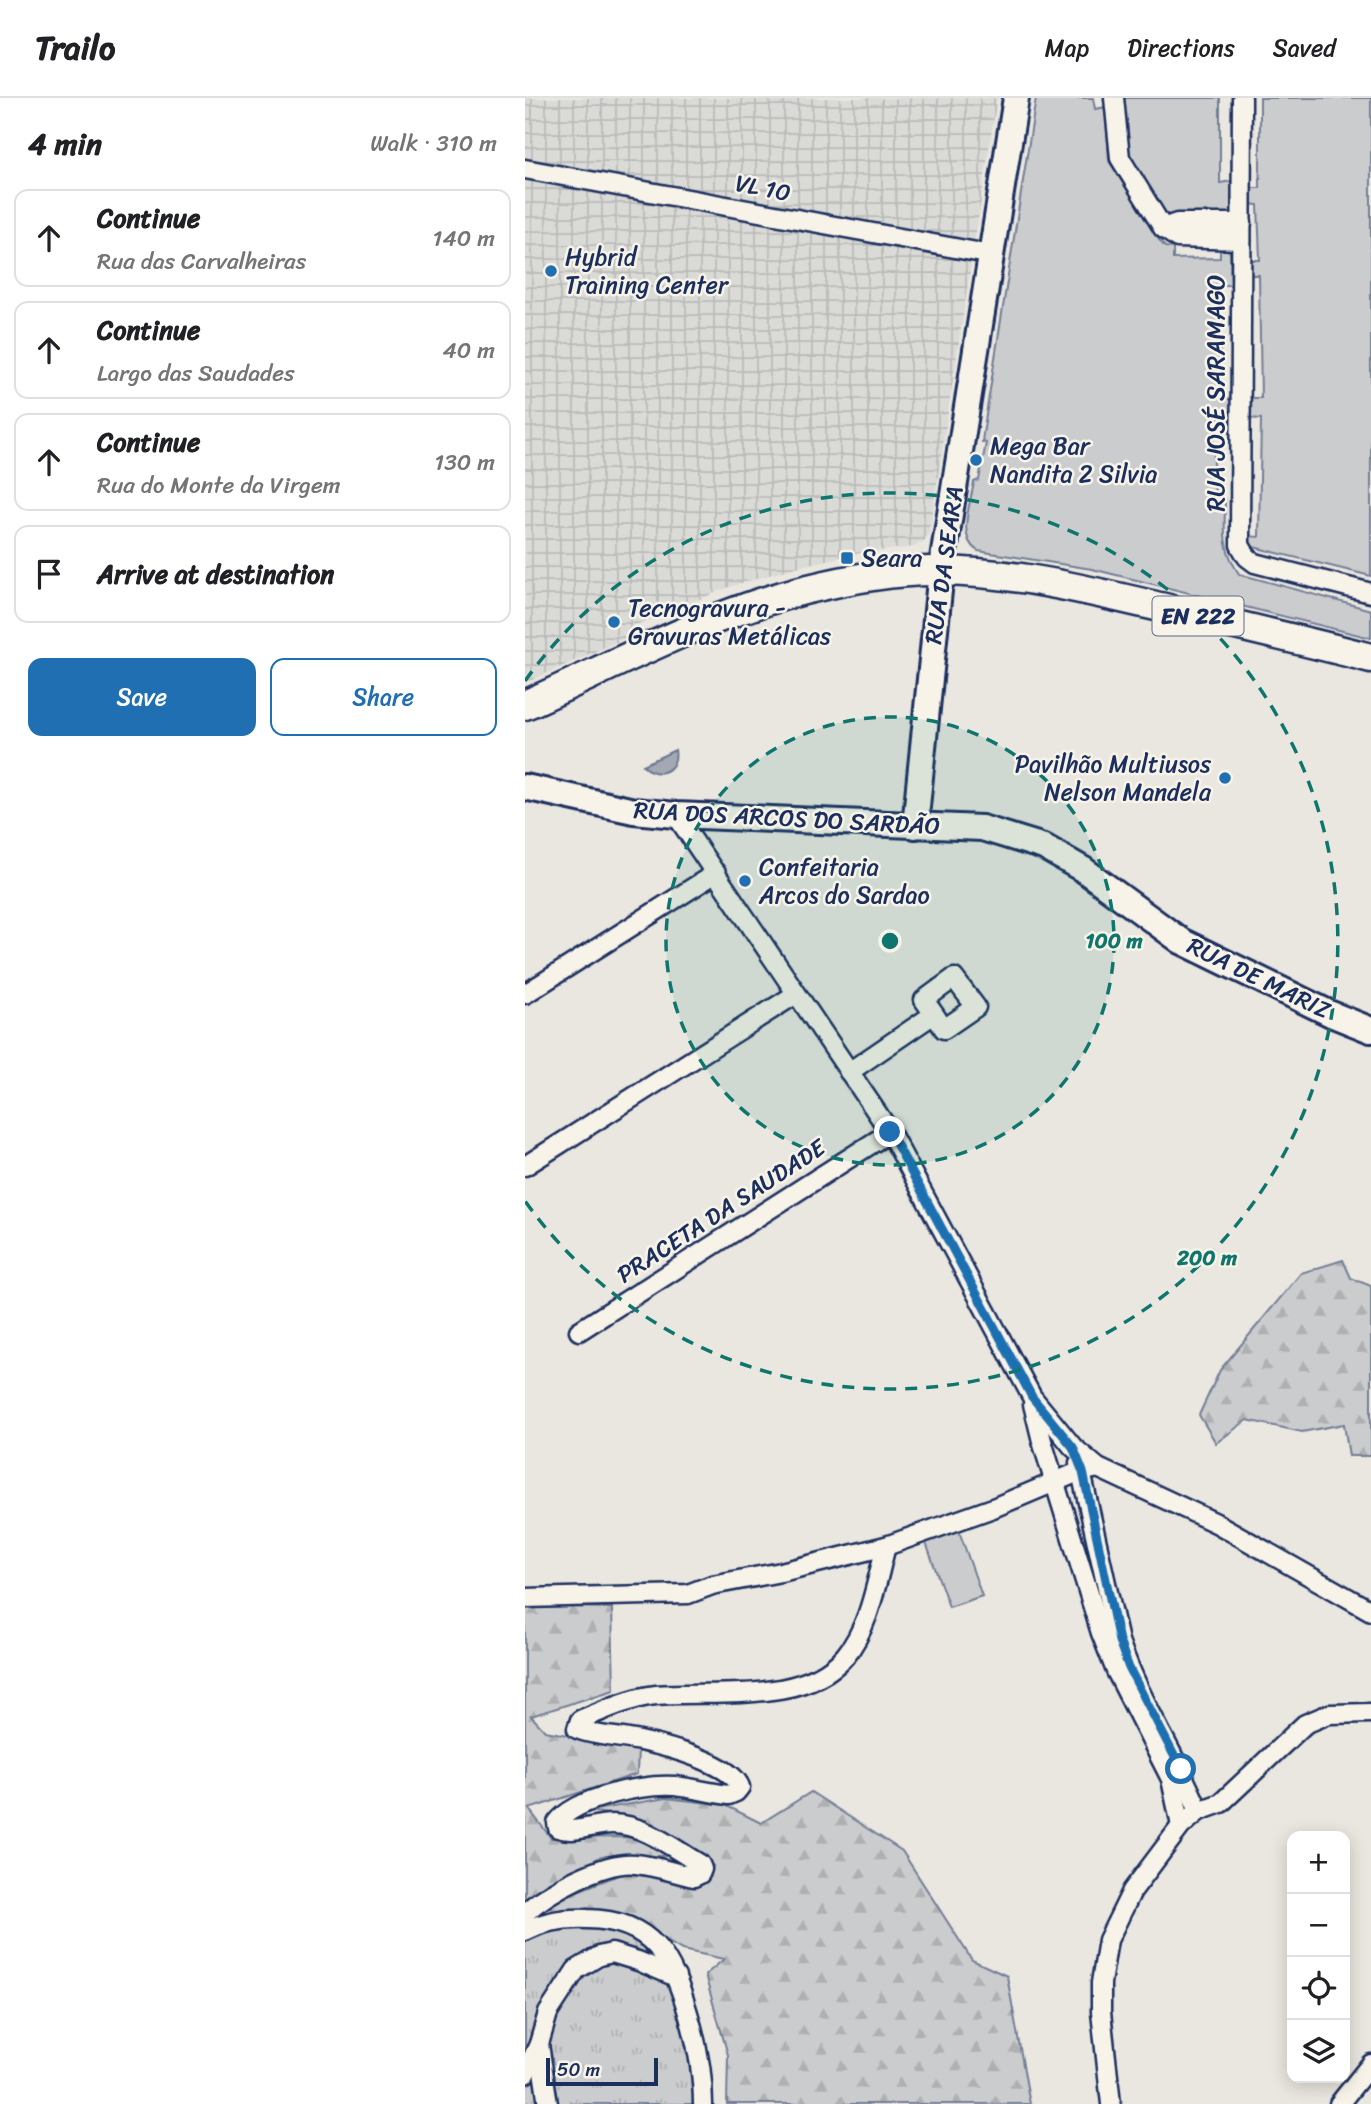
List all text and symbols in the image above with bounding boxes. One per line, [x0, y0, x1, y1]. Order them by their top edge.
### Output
text: Trailo [35, 19, 115, 77]
text: Map [1045, 27, 1089, 69]
text: Directions [1127, 27, 1235, 69]
text: Saved [1273, 27, 1336, 69]
text: 4 min [28, 117, 102, 171]
text: Walk · 310 m [370, 123, 497, 164]
street label: VL 10 [732, 162, 794, 214]
text: Continue [97, 195, 200, 241]
text: 140 m [433, 218, 495, 259]
icon: ahead [30, 219, 68, 257]
place label: Hybrid Training Center [565, 236, 730, 306]
text: Rua das Carvalheiras [97, 241, 306, 282]
marker: Hybrid Training Center [543, 263, 559, 279]
street label: RUA JOSÉ SARAMAGO [1195, 275, 1237, 511]
text: Continue [97, 307, 200, 353]
text: 40 m [442, 330, 495, 371]
icon: ahead [30, 331, 68, 369]
text: Largo das Saudades [97, 353, 295, 394]
text: Continue [97, 419, 200, 465]
place label: Mega Bar Nandita 2 Silvia [990, 425, 1157, 495]
text: 130 m [434, 442, 495, 483]
icon: ahead [30, 443, 68, 481]
marker: Mega Bar Nandita 2 Silvia [968, 452, 984, 468]
text: Rua do Monte da Virgem [97, 465, 340, 506]
street label: RUA DA SEARA [912, 483, 976, 647]
place label: Seara [861, 537, 922, 579]
marker: Seara [839, 550, 855, 566]
text: Arrive at destination [97, 551, 334, 597]
icon: arrive [30, 555, 68, 593]
place label: Tecnogravura - Gravuras Metálicas [628, 587, 831, 657]
road number: EN 222 [1153, 596, 1243, 636]
marker: Tecnogravura - Gravuras Metálicas [606, 614, 622, 630]
button: Save [28, 658, 256, 736]
button: Share [270, 658, 497, 736]
place label: Pavilhão Multiusos Nelson Mandela [1015, 743, 1212, 813]
marker: Pavilhão Multiusos Nelson Mandela [1217, 770, 1233, 786]
street label: RUA DOS ARCOS DO SARDÃO [633, 789, 941, 847]
place label: Confeitaria Arcos do Sardao [758, 846, 930, 916]
marker: Confeitaria Arcos do Sardao [737, 873, 753, 889]
text: 100 m [1085, 922, 1143, 960]
street label: RUA DE MARIZ [1180, 925, 1338, 1031]
centre of rings [878, 929, 902, 953]
route end [874, 1116, 905, 1147]
street label: PRACETA DA SAUDADE [608, 1126, 836, 1295]
text: 200 m [1176, 1239, 1238, 1277]
route start [1165, 1753, 1196, 1784]
map controls [1287, 1831, 1350, 2083]
button: + [1287, 1831, 1350, 1894]
button: − [1287, 1894, 1350, 1957]
button: locate [1287, 1957, 1350, 2020]
button: layers [1287, 2020, 1350, 2083]
text: 50 m [557, 2053, 600, 2086]
scale bar [546, 2055, 658, 2087]

